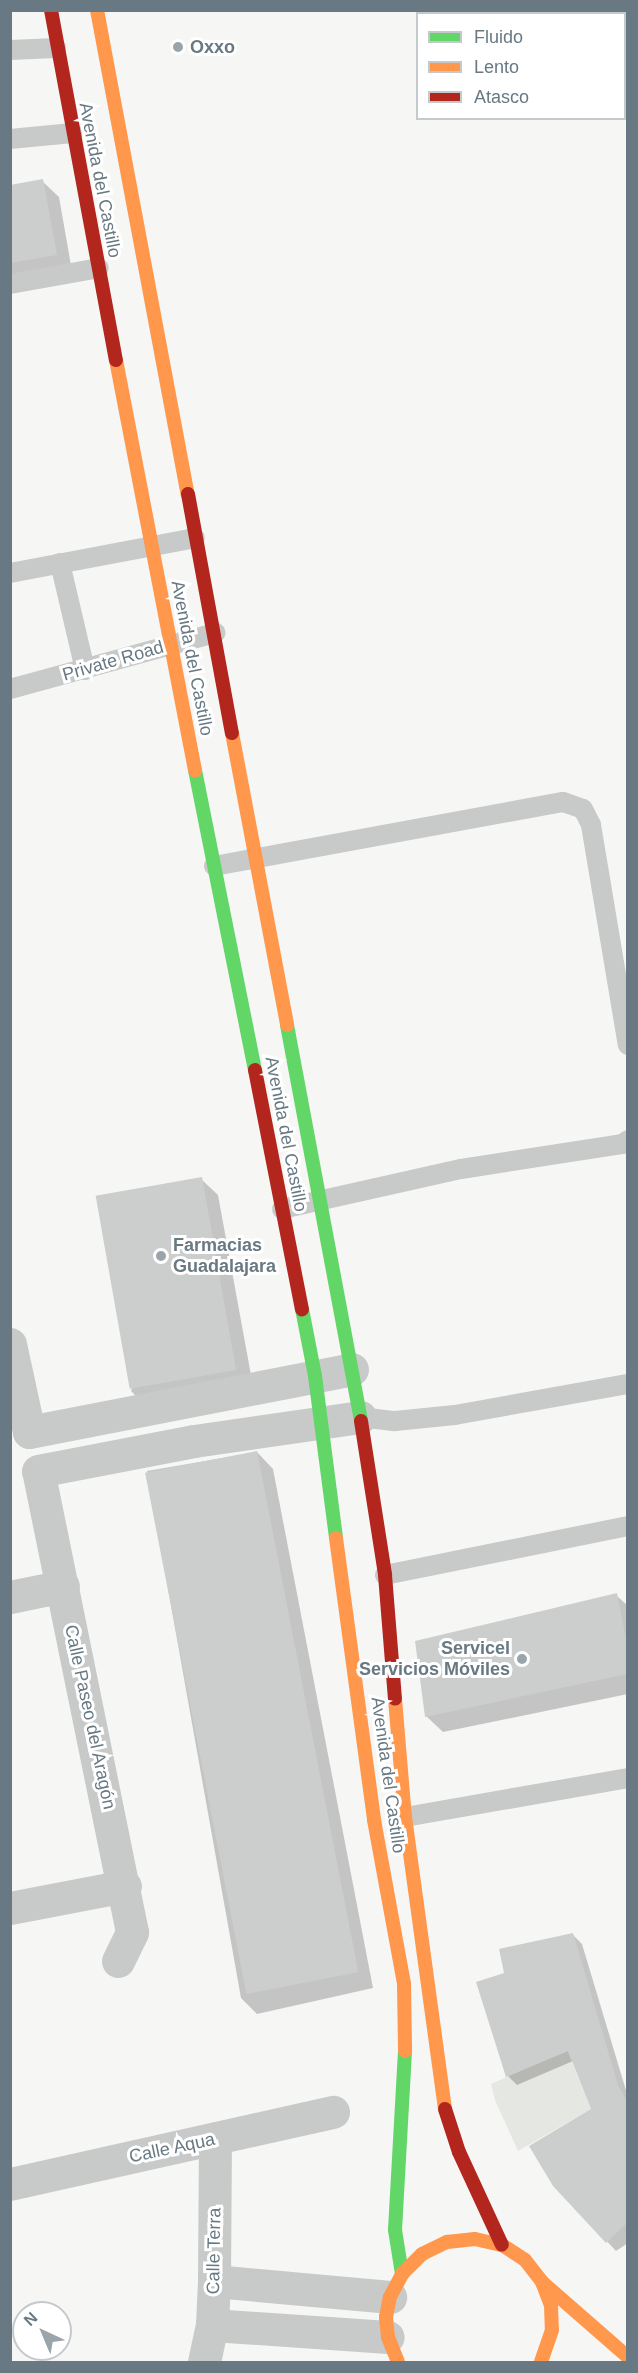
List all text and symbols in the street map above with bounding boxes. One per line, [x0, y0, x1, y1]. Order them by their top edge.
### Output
legend [416, 12, 626, 120]
text: Fluido [474, 27, 523, 47]
place label: Oxxo [190, 36, 235, 58]
marker: Oxxo [171, 40, 185, 54]
text: Lento [474, 57, 519, 77]
text: Atasco [474, 87, 529, 107]
street label: Avenida del Castillo [74, 101, 126, 259]
street label: Avenida del Castillo [166, 579, 218, 737]
street label: Private Road [60, 636, 166, 686]
street label: Avenida del Castillo [260, 1055, 312, 1213]
place label: Farmacias Guadalajara [173, 1235, 276, 1278]
marker: Farmacias Guadalajara [154, 1249, 168, 1263]
street label: Calle Paseo del Aragón [60, 1622, 120, 1812]
place label: Servicel Servicios Móviles [359, 1638, 510, 1680]
marker: Servicel Servicios Móviles [515, 1652, 529, 1666]
street label: Avenida del Castillo [366, 1695, 410, 1855]
street label: Calle Aqua [127, 2128, 217, 2168]
street label: Calle Terra [202, 2207, 226, 2295]
north arrow [12, 2301, 72, 2361]
text: N [20, 2309, 41, 2329]

